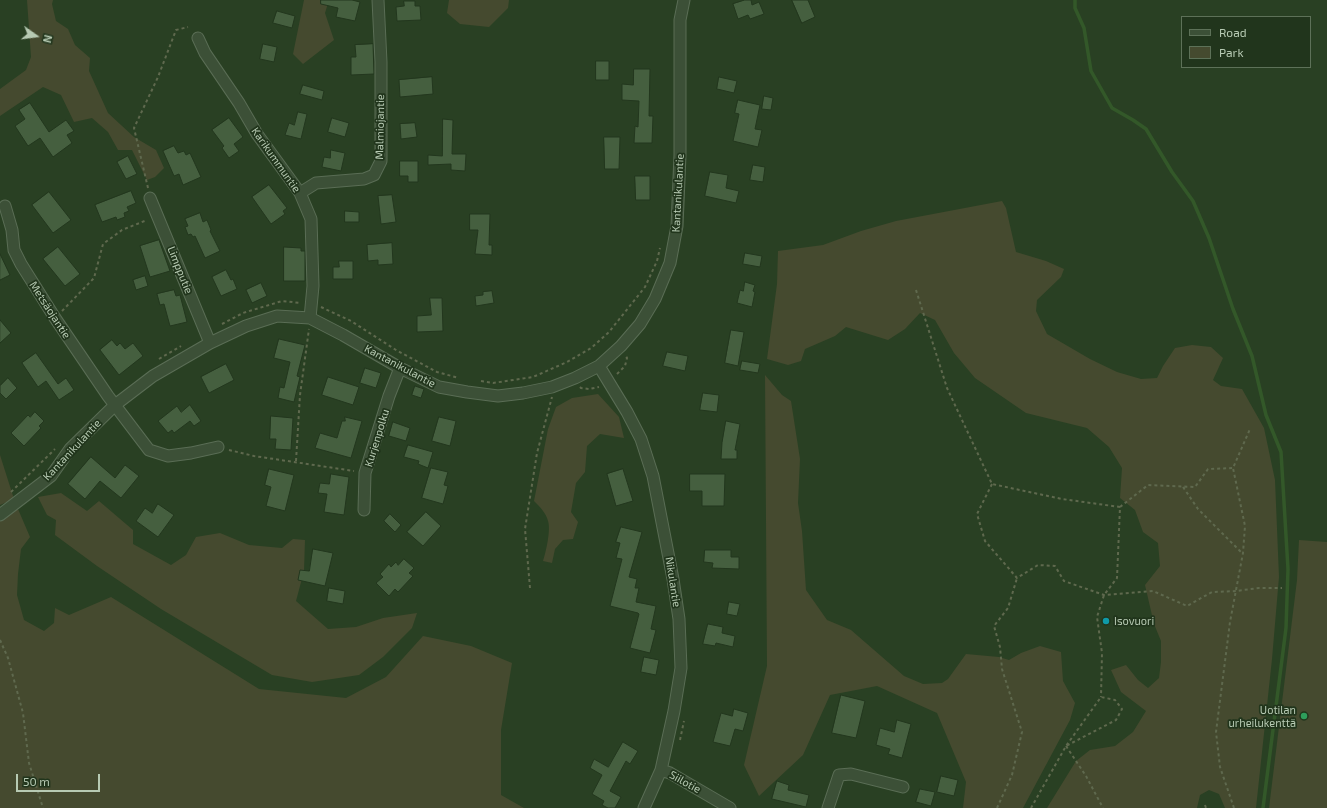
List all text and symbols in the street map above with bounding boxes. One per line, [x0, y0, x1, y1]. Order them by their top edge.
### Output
north arrow [16, 16, 56, 56]
legend [1181, 16, 1311, 68]
text: Road [1219, 25, 1247, 39]
text: N [41, 34, 55, 44]
text: Park [1219, 45, 1244, 59]
street label: Malmiojantie [373, 94, 387, 160]
street label: Karikummuntie [249, 125, 303, 195]
street label: Kantanikulantie [669, 153, 687, 233]
street label: Limpputie [165, 244, 195, 296]
street label: Metsäojantie [27, 279, 73, 341]
street label: Kantanikulantie [362, 342, 438, 390]
street label: Kurjenpolku [362, 407, 392, 469]
street label: Kantanikulantie [40, 417, 104, 483]
street label: Nikulantie [663, 556, 683, 608]
place label: Isovuori [1114, 614, 1154, 628]
marker: Isovuori [1101, 616, 1111, 626]
place label: Uotilan urheilukenttä [1229, 703, 1296, 729]
marker: Uotilan urheilukenttä [1299, 711, 1309, 721]
scale bar [18, 766, 102, 792]
street label: Siilotie [667, 768, 703, 796]
text: 50 m [23, 774, 50, 788]

